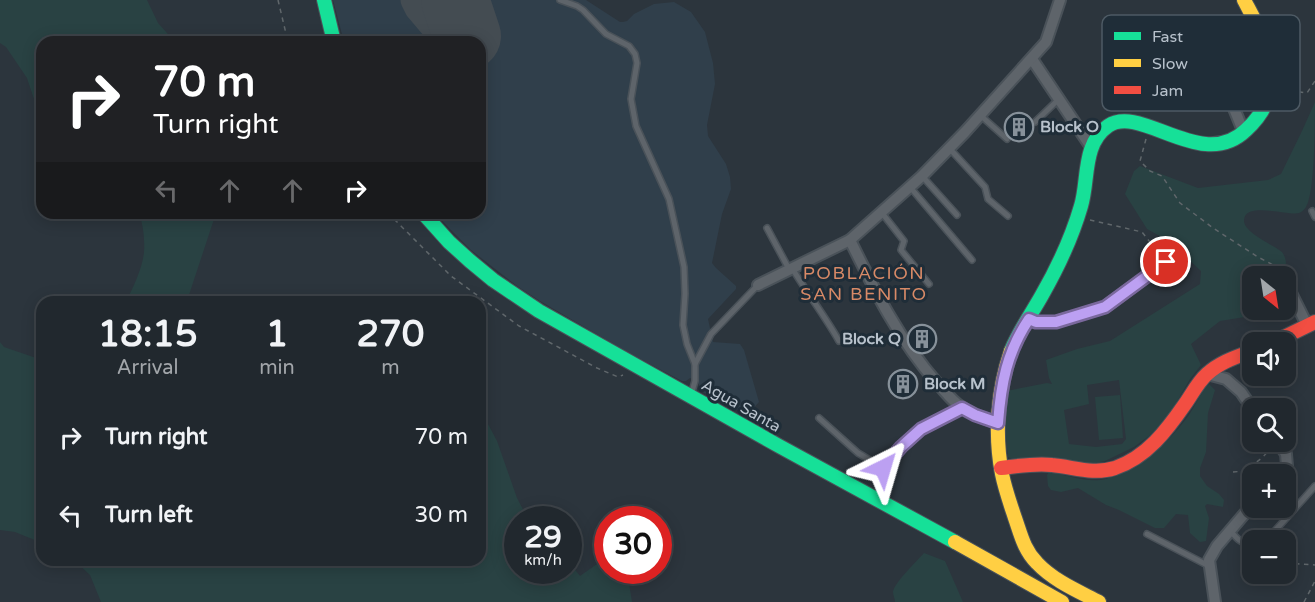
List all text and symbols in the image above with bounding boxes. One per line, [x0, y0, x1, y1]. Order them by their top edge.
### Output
legend [1102, 15, 1300, 111]
text: Fast [1152, 27, 1183, 47]
text: Slow [1152, 54, 1188, 74]
text: 70 m [153, 57, 255, 108]
icon: right [54, 60, 132, 138]
text: Jam [1152, 81, 1183, 101]
text: Turn right [153, 108, 279, 141]
building icon: Block O [1003, 111, 1035, 143]
place label: Block O [1040, 117, 1099, 137]
icon: left [150, 174, 183, 207]
icon: ahead [213, 174, 246, 207]
icon: ahead [276, 174, 309, 207]
icon: right [339, 174, 372, 207]
pin [1140, 236, 1191, 287]
icon: arrive [1149, 245, 1182, 278]
district label: POBLACIÓN SAN BENITO [800, 262, 928, 305]
north arrow [1242, 266, 1296, 320]
map controls [1242, 266, 1296, 584]
text: 18:15 [98, 313, 198, 356]
text: 1 [266, 313, 288, 356]
text: 270 [356, 313, 424, 356]
building icon: Block Q [906, 323, 938, 355]
place label: Block Q [842, 329, 901, 349]
button: sound [1242, 332, 1296, 386]
text: Arrival [117, 356, 179, 380]
text: min [259, 356, 295, 380]
text: m [381, 356, 400, 380]
building icon: Block M [887, 368, 919, 400]
place label: Block M [924, 374, 986, 394]
street label: Agua Santa [698, 375, 784, 437]
button: search [1242, 398, 1296, 452]
icon: right [54, 421, 87, 454]
text: Turn right [105, 424, 207, 450]
text: 70 m [414, 424, 468, 450]
position arrow [851, 436, 915, 500]
button: + [1242, 464, 1296, 518]
icon: left [54, 499, 87, 532]
text: Turn left [105, 502, 193, 528]
text: 30 m [414, 502, 468, 528]
speed limit sign: 30 [594, 506, 672, 584]
text: 29 [524, 519, 562, 556]
button: − [1242, 530, 1296, 584]
text: km/h [524, 551, 562, 569]

